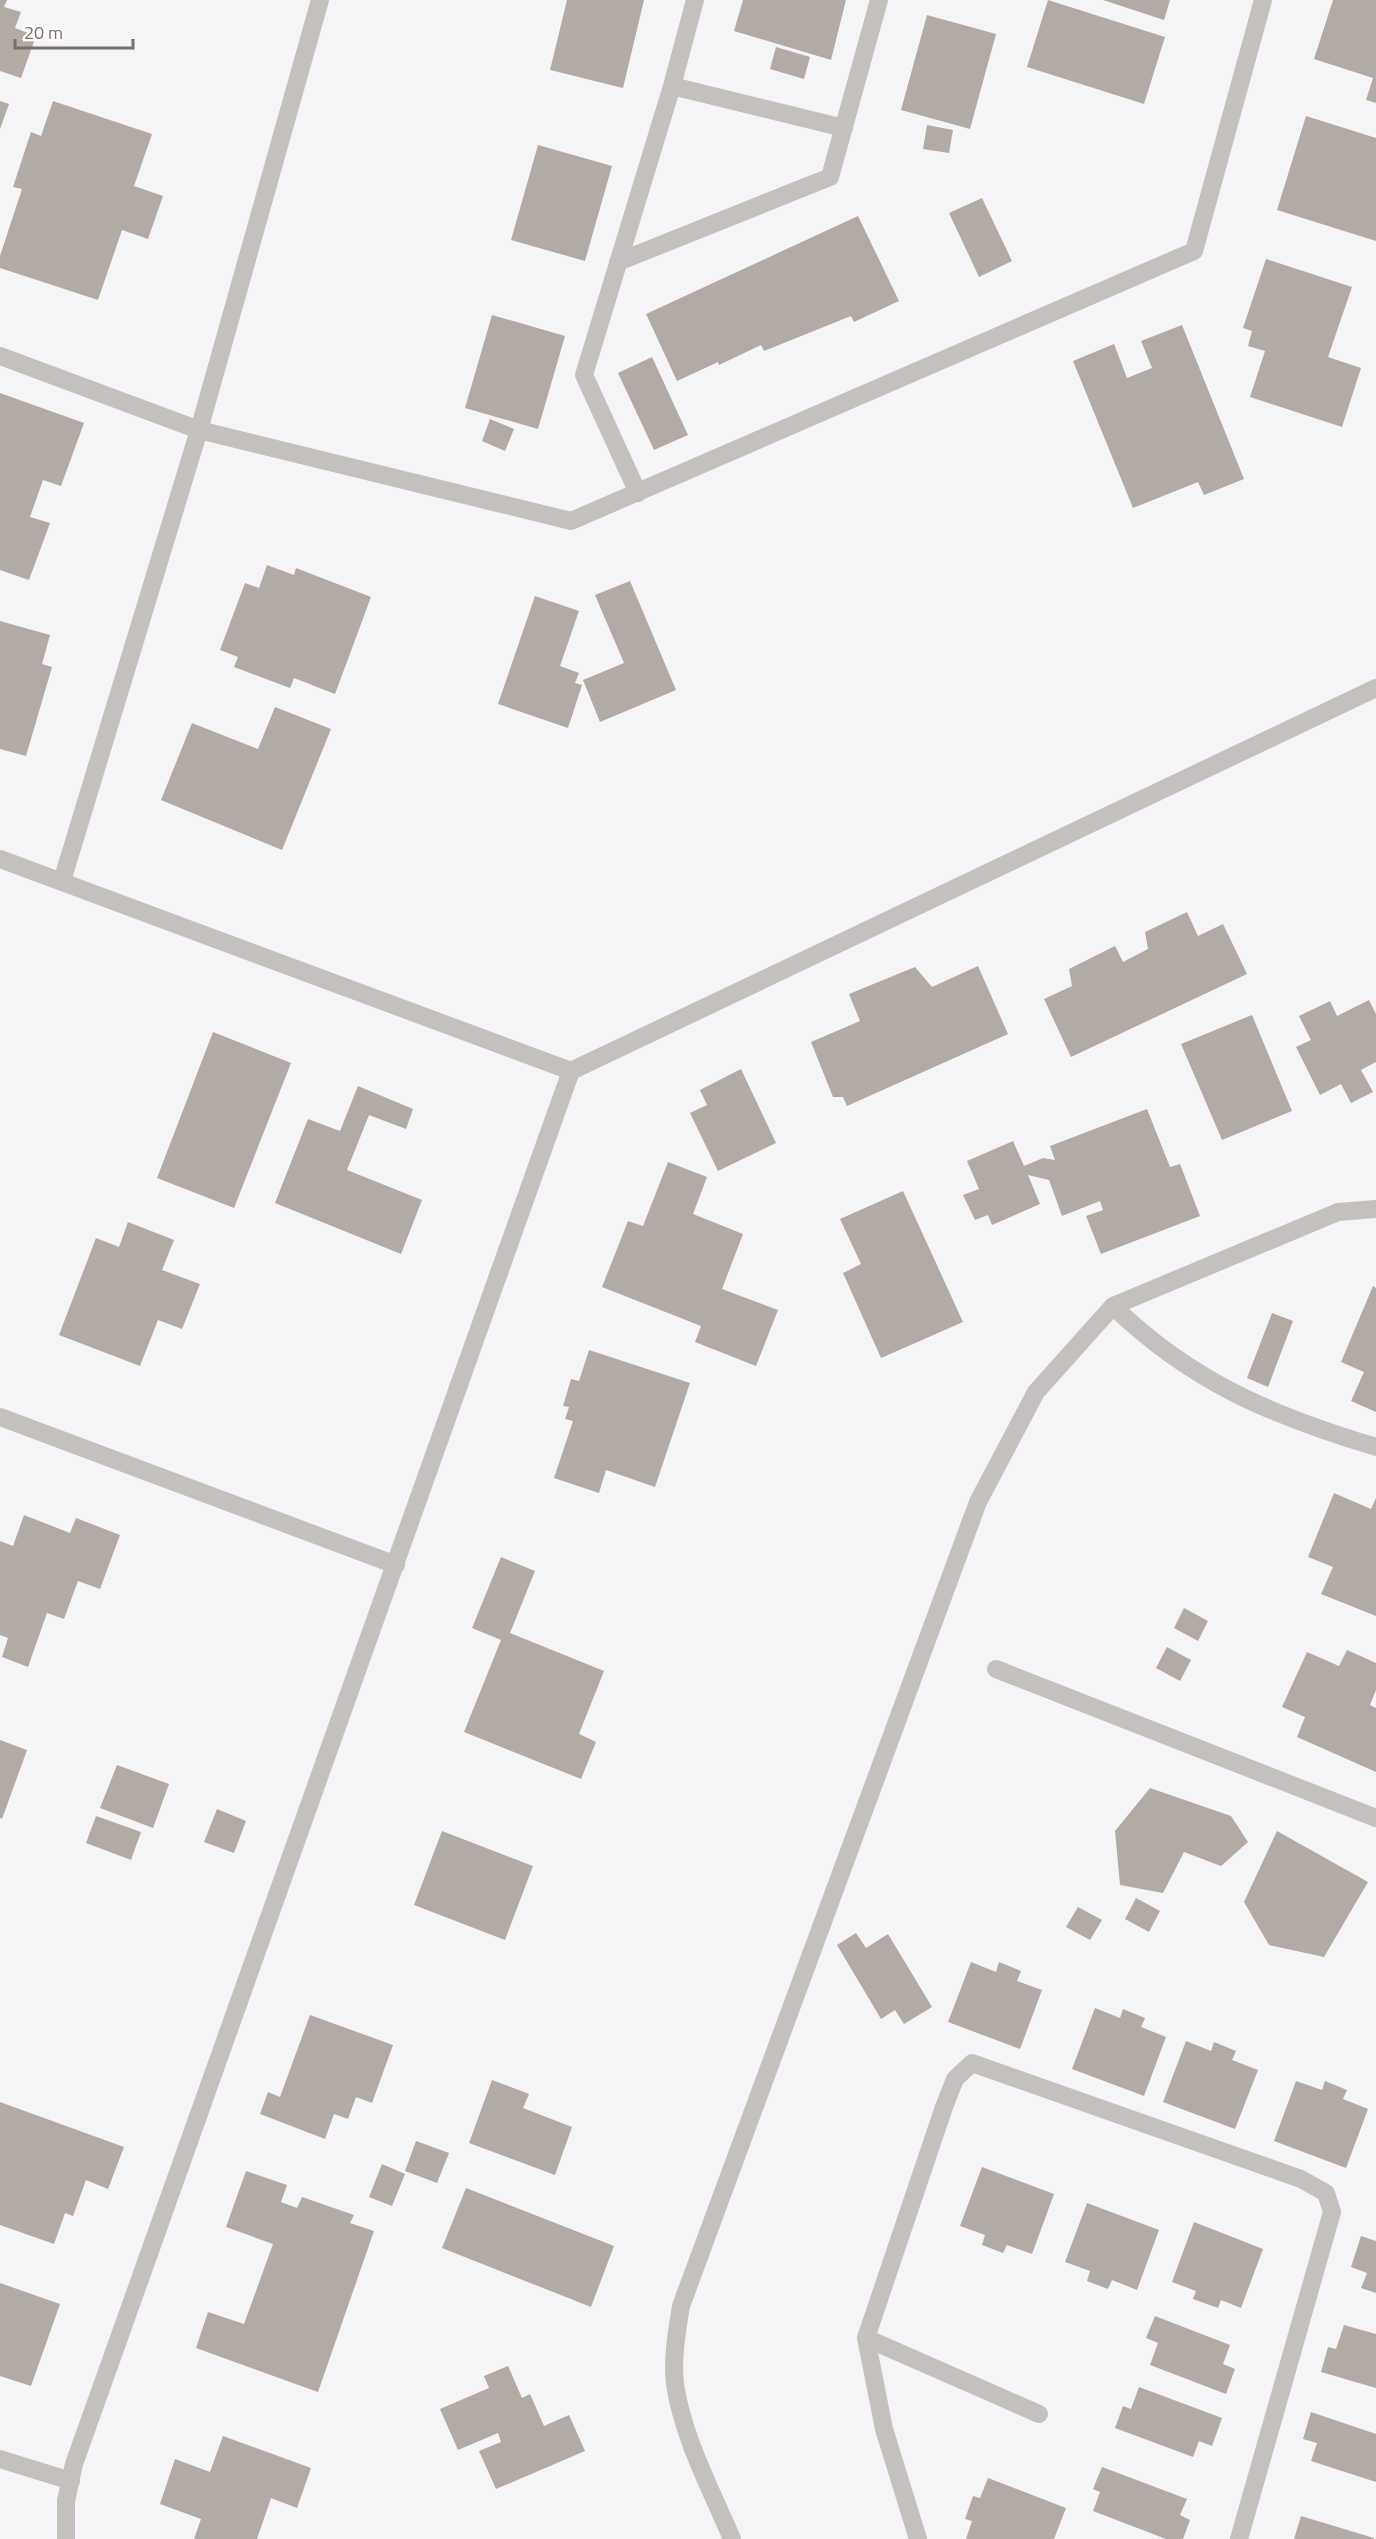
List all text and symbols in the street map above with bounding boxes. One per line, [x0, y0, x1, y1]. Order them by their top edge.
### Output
scale bar [15, 12, 134, 50]
text: 20 m [24, 19, 63, 46]

